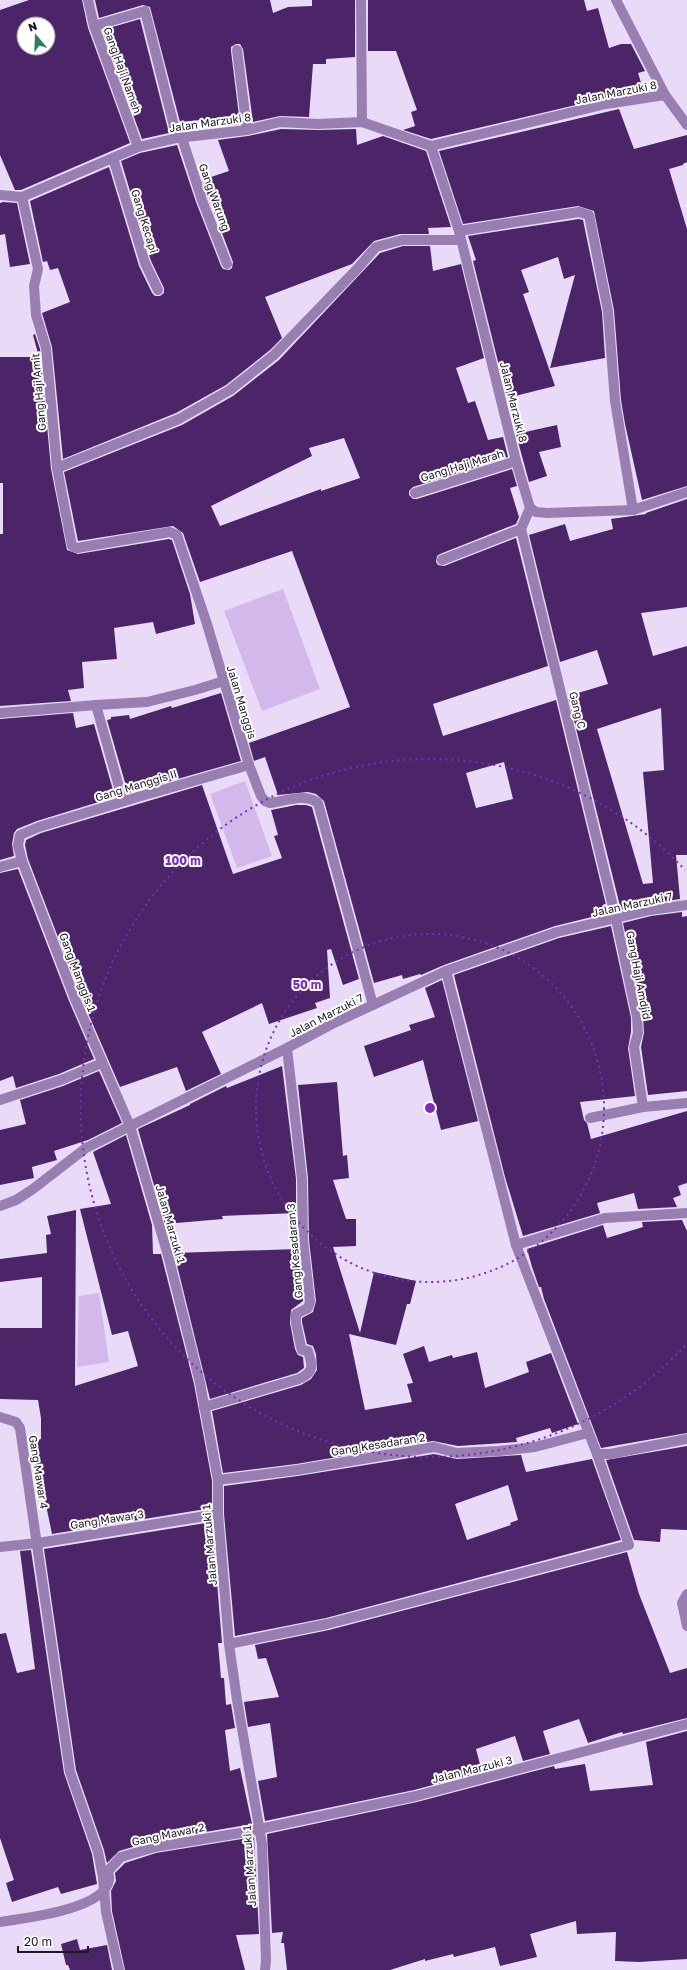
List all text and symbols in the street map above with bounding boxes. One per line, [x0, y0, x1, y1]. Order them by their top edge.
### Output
north arrow [16, 16, 56, 56]
text: N [27, 19, 39, 34]
street label: Gang Haji Nameh [101, 25, 145, 115]
street label: Jalan Marzuki 8 [574, 78, 658, 106]
street label: Jalan Marzuki 8 [168, 110, 252, 134]
street label: Gang Warung [197, 161, 233, 233]
street label: Gang Kecapi [129, 188, 161, 254]
street label: Gang Haji Amit [28, 353, 48, 431]
street label: Jalan Marzuki 8 [498, 360, 530, 444]
street label: Gang Haji Marah [419, 446, 505, 484]
street label: Jalan Manggis [225, 664, 259, 741]
street label: Gang C [567, 690, 589, 730]
street label: Gang Manggis II [94, 766, 178, 804]
text: 100 m [165, 853, 201, 868]
street label: Jalan Marzuki 7 [591, 889, 673, 919]
street label: Gang Haji Amdjid [624, 930, 654, 1020]
street label: Gang Manggis 1 [57, 931, 99, 1013]
text: 50 m [293, 977, 321, 992]
street label: Jalan Marzuki 7 [287, 991, 365, 1039]
centre of rings [423, 1101, 437, 1115]
street label: Jalan Marzuki 1 [154, 1183, 188, 1265]
street label: Gang Kesadaran 3 [283, 1203, 305, 1299]
street label: Gang Kesadaran 2 [330, 1430, 426, 1458]
street label: Gang Mawar 4 [27, 1434, 51, 1510]
street label: Jalan Marzuki 1 [199, 1504, 219, 1586]
street label: Gang Mawar 3 [69, 1507, 145, 1531]
street label: Jalan Marzuki 3 [431, 1753, 513, 1785]
street label: Gang Mawar 2 [130, 1820, 206, 1848]
street label: Jalan Marzuki 1 [240, 1825, 258, 1907]
scale bar [18, 1928, 88, 1954]
text: 20 m [24, 1934, 52, 1949]

